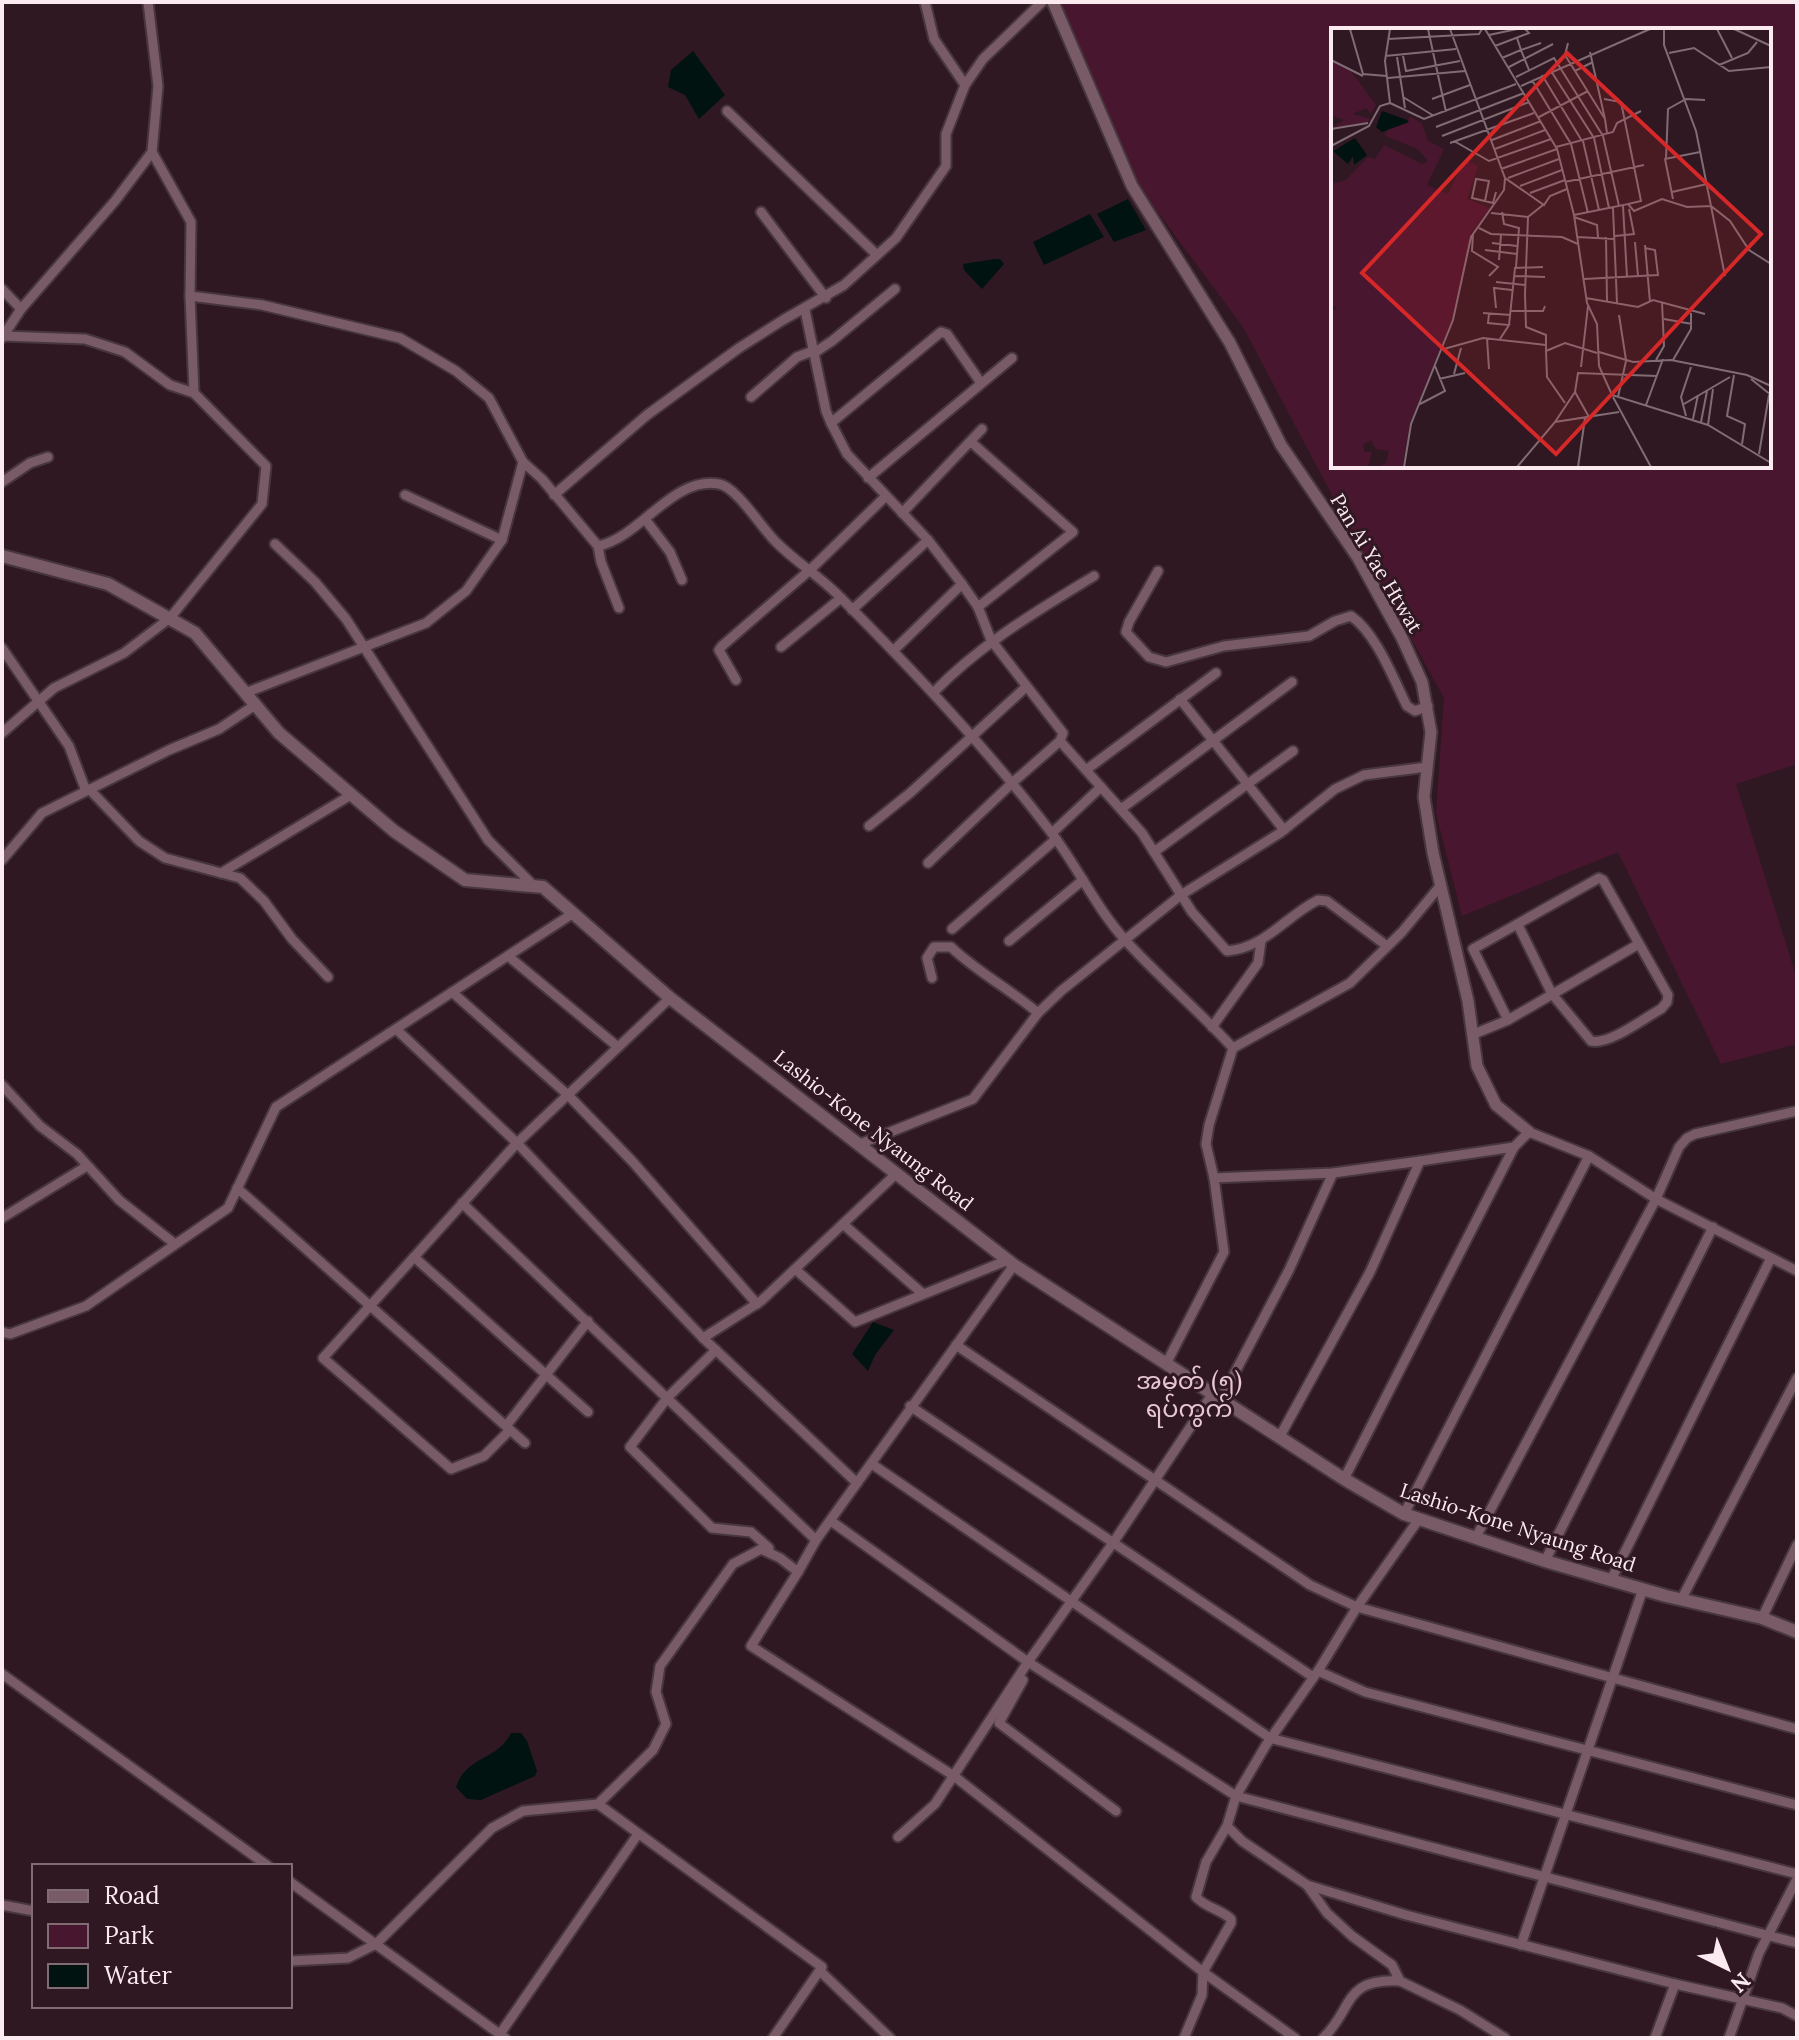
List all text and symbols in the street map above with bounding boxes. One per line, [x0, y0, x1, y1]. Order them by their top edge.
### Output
inset map [1331, 28, 1771, 468]
street label: Pan Ai Yae Htwat [1326, 489, 1429, 638]
street label: Lashio-Kone Nyaung Road [769, 1044, 979, 1216]
district label: အမှတ် (၅) ရပ်ကွက် [1136, 1365, 1242, 1428]
street label: Lashio-Kone Nyaung Road [1397, 1477, 1639, 1577]
legend [32, 1864, 292, 2008]
text: Road [104, 1880, 160, 1911]
text: Park [104, 1920, 154, 1951]
north arrow [1687, 1928, 1767, 2008]
text: Water [104, 1960, 172, 1991]
text: N [1725, 1967, 1756, 1999]

